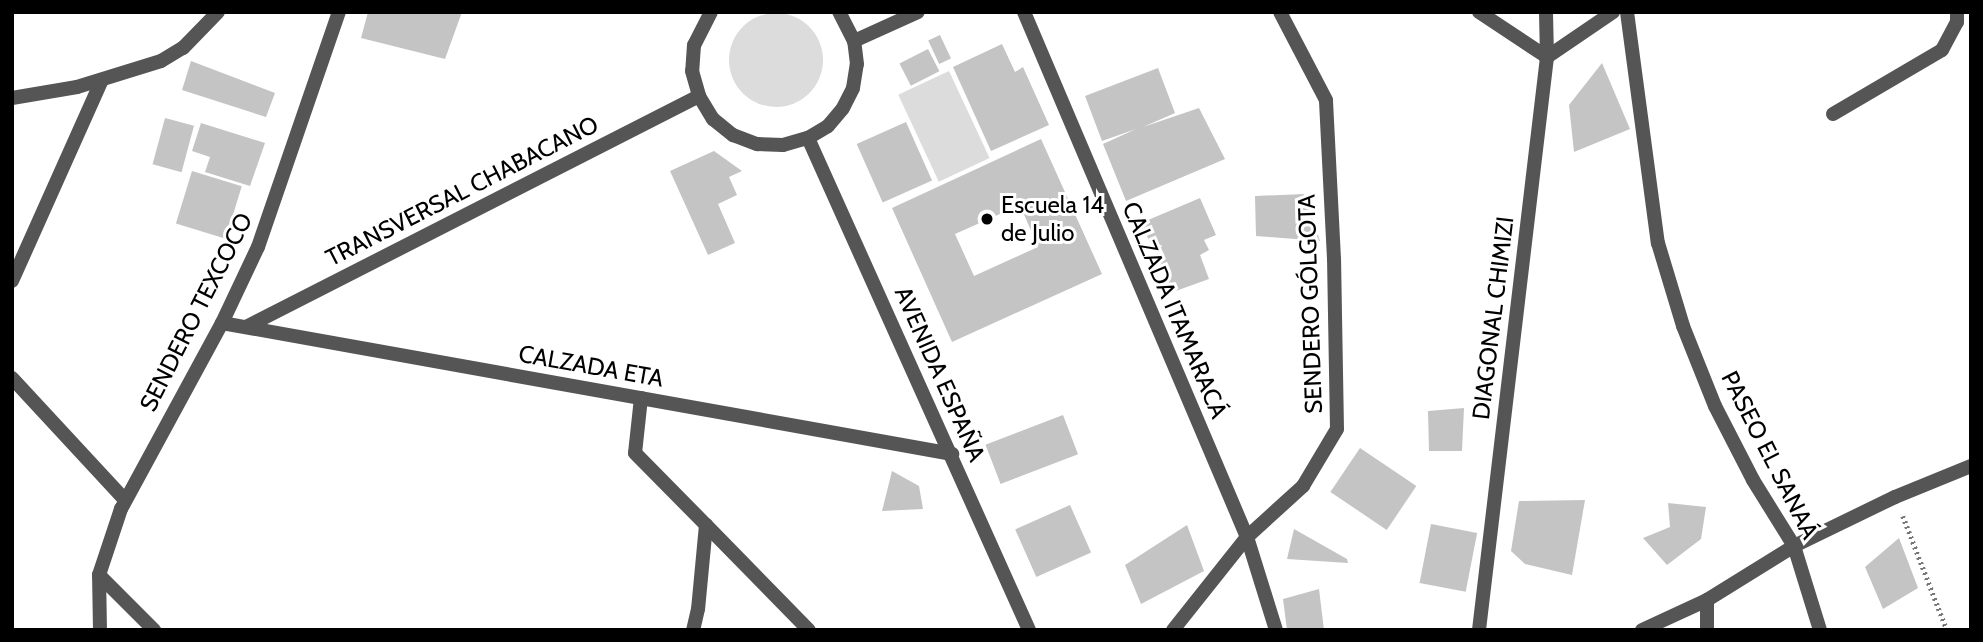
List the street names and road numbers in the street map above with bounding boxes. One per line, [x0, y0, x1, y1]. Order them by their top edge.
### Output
street label: TRANSVERSAL CHABACANO [321, 110, 603, 272]
street label: SENDERO GÓLGOTA [1292, 194, 1328, 414]
street label: CALZADA ITAMARACÁ [1116, 198, 1234, 422]
street label: SENDERO TEXCOCO [133, 208, 259, 416]
street label: DIAGONAL CHIMIZI [1466, 215, 1520, 421]
street label: AVENIDA ESPAÑA [889, 282, 991, 466]
street label: CALZADA ETA [516, 339, 666, 393]
street label: PASEO EL SANAÁ [1715, 366, 1825, 544]

